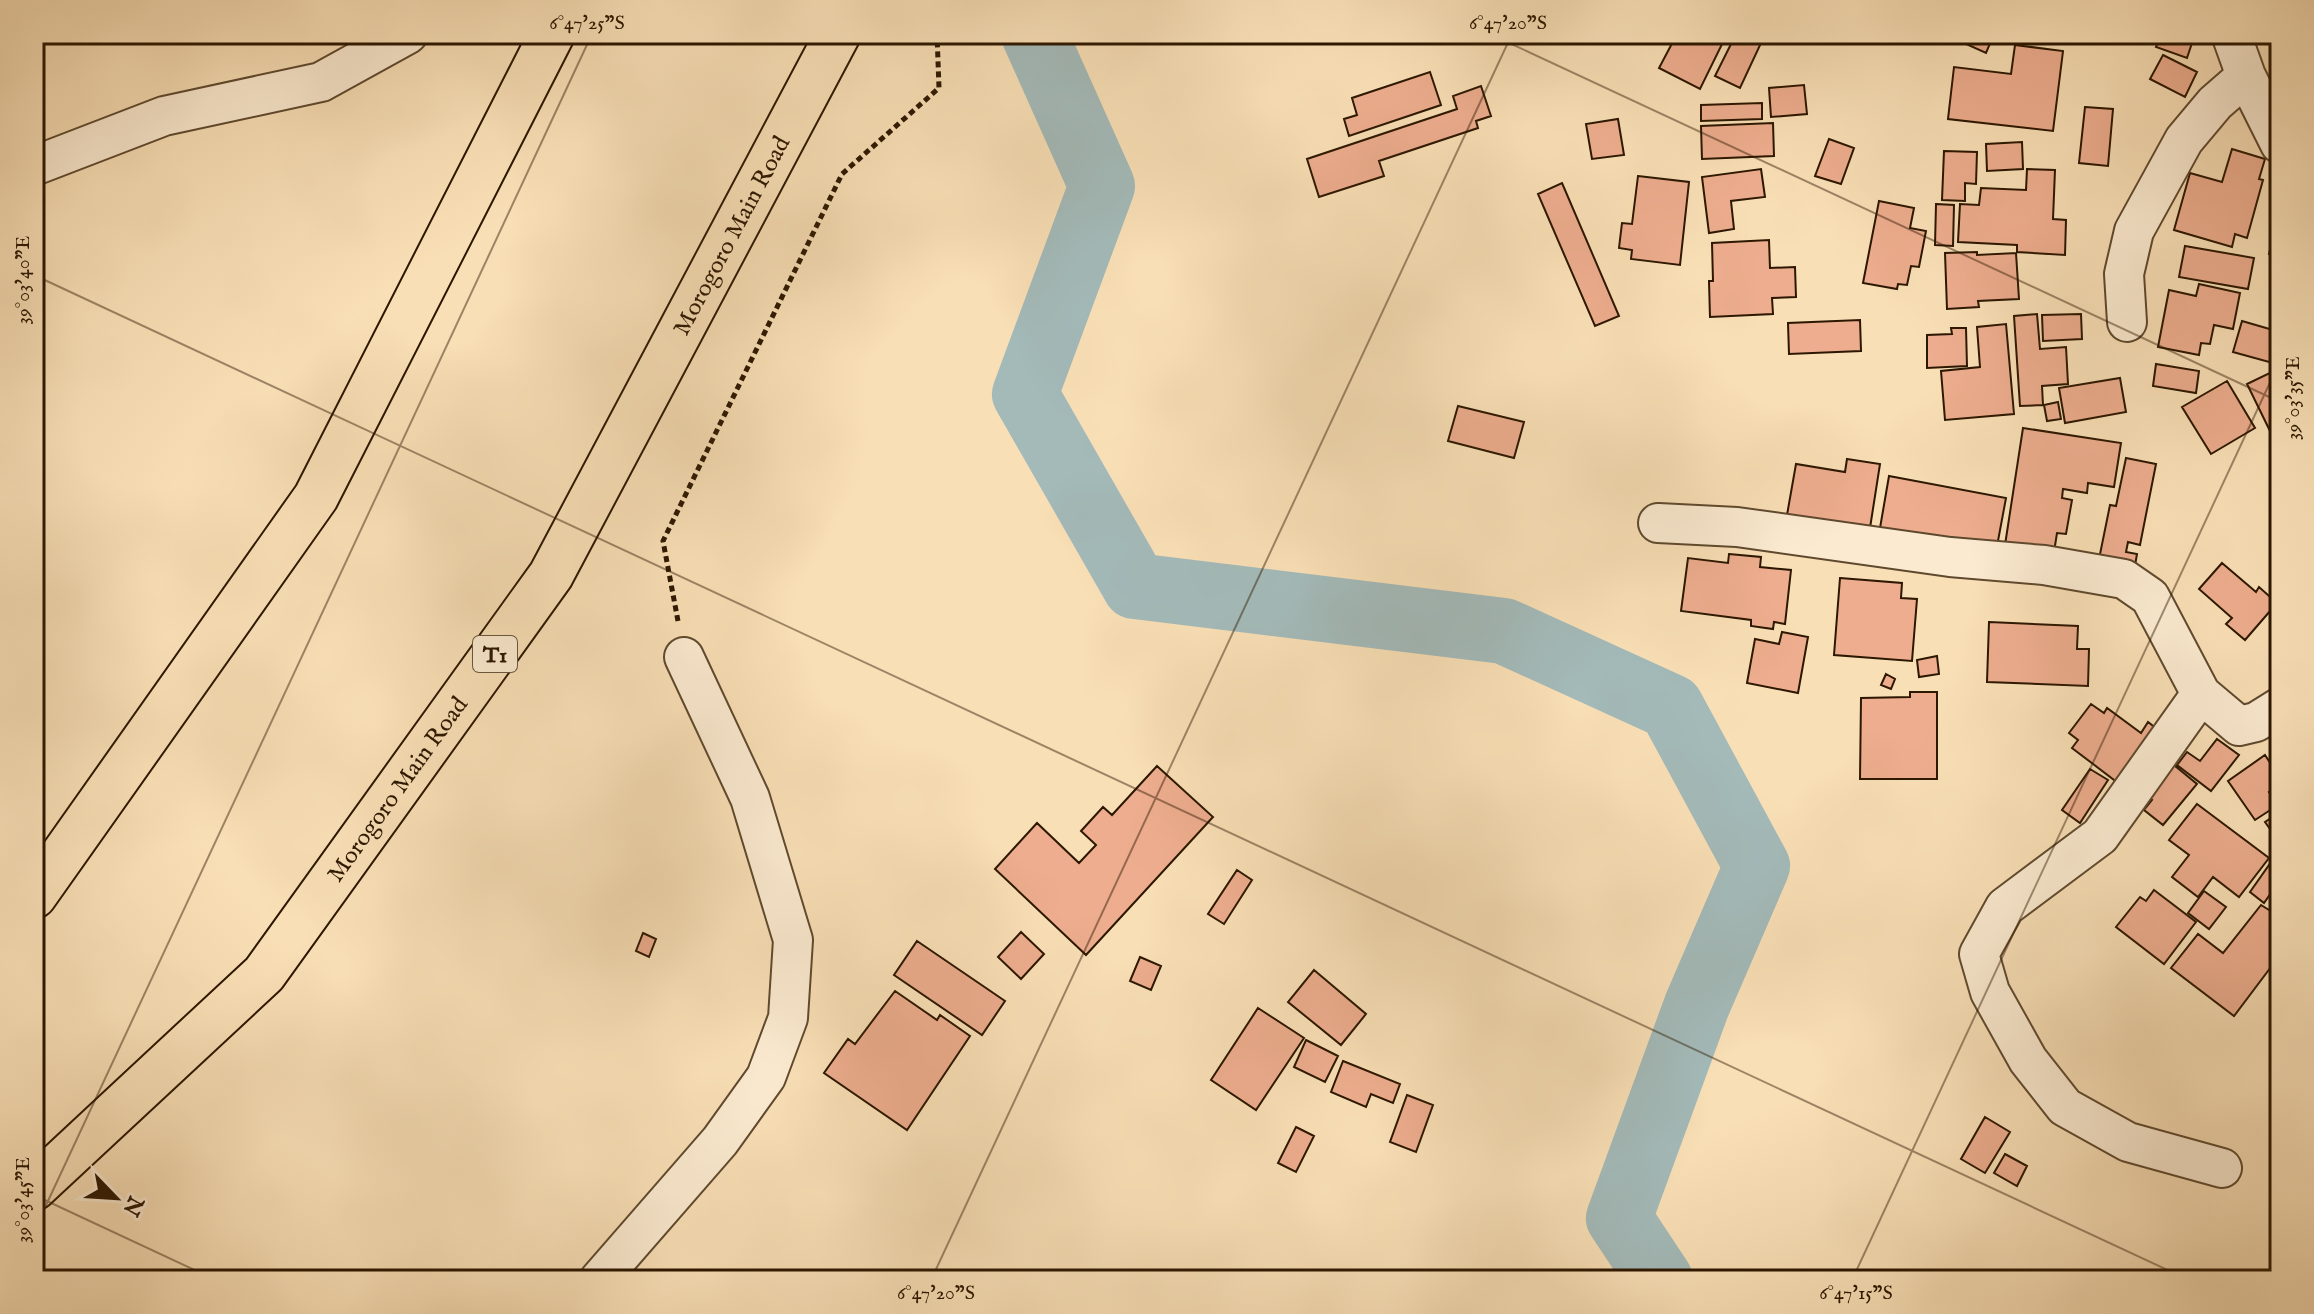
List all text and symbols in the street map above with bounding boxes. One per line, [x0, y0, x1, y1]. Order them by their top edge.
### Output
text: 6°47'25"S [549, 11, 625, 36]
text: 6°47'20"S [1469, 11, 1547, 36]
street label: Morogoro Main Road [667, 131, 798, 341]
text: 39°03'40"E [11, 235, 36, 324]
text: 39°03'35"E [2281, 356, 2306, 440]
road number: T1 [473, 636, 517, 672]
street label: Morogoro Main Road [321, 691, 476, 889]
text: 39°03'45"E [11, 1157, 36, 1243]
north arrow [76, 1158, 156, 1238]
text: N [116, 1190, 149, 1220]
text: 6°47'20"S [897, 1281, 975, 1306]
text: 6°47'15"S [1819, 1281, 1893, 1306]

